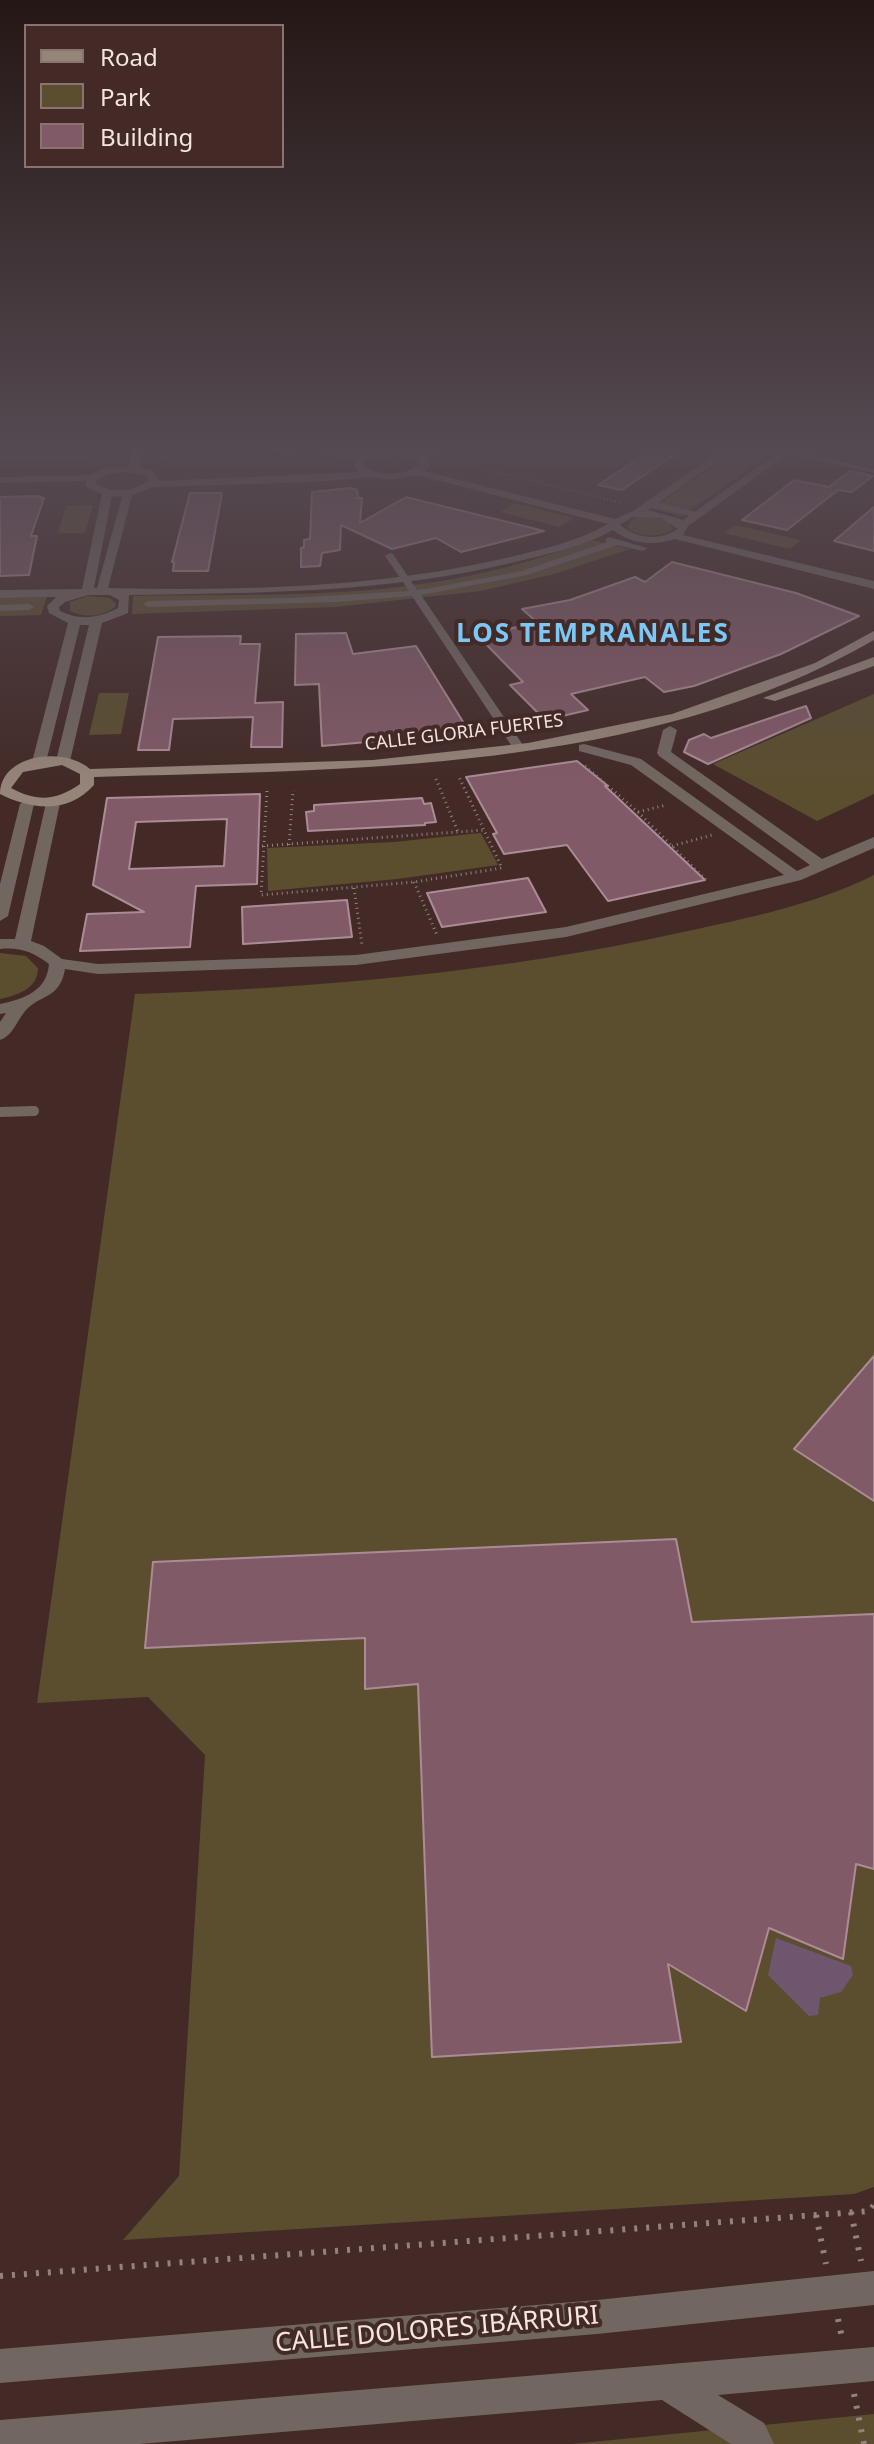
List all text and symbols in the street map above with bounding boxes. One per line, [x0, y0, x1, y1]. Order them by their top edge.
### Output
legend [24, 24, 284, 168]
text: Road [100, 40, 158, 73]
text: Park [100, 80, 151, 113]
text: Building [100, 120, 193, 153]
district label: LOS TEMPRANALES [456, 619, 730, 651]
street label: CALLE GLORIA FUERTES [364, 710, 564, 756]
street label: CALLE DOLORES IBÁRRURI [274, 2300, 600, 2360]

